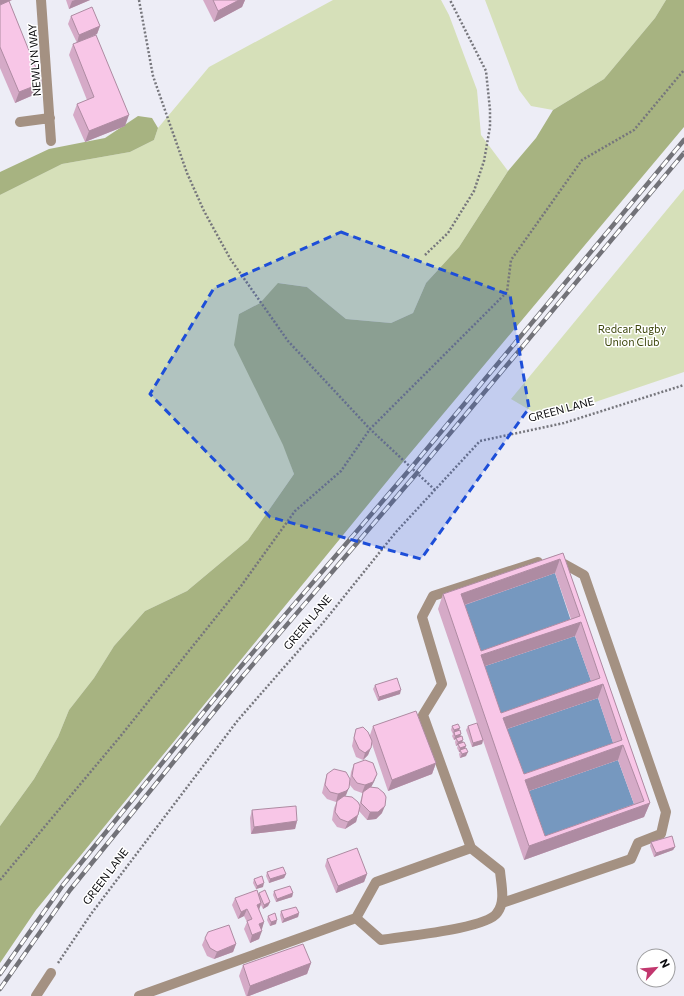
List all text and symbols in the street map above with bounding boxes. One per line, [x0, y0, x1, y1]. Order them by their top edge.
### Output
street label: NEWLYN WAY [25, 23, 43, 97]
park label: Redcar Rugby Union Club [598, 322, 666, 348]
street label: GREEN LANE [527, 394, 595, 424]
street label: GREEN LANE [280, 592, 334, 652]
street label: GREEN LANE [79, 845, 131, 907]
north arrow [636, 948, 676, 988]
text: N [658, 957, 673, 970]

